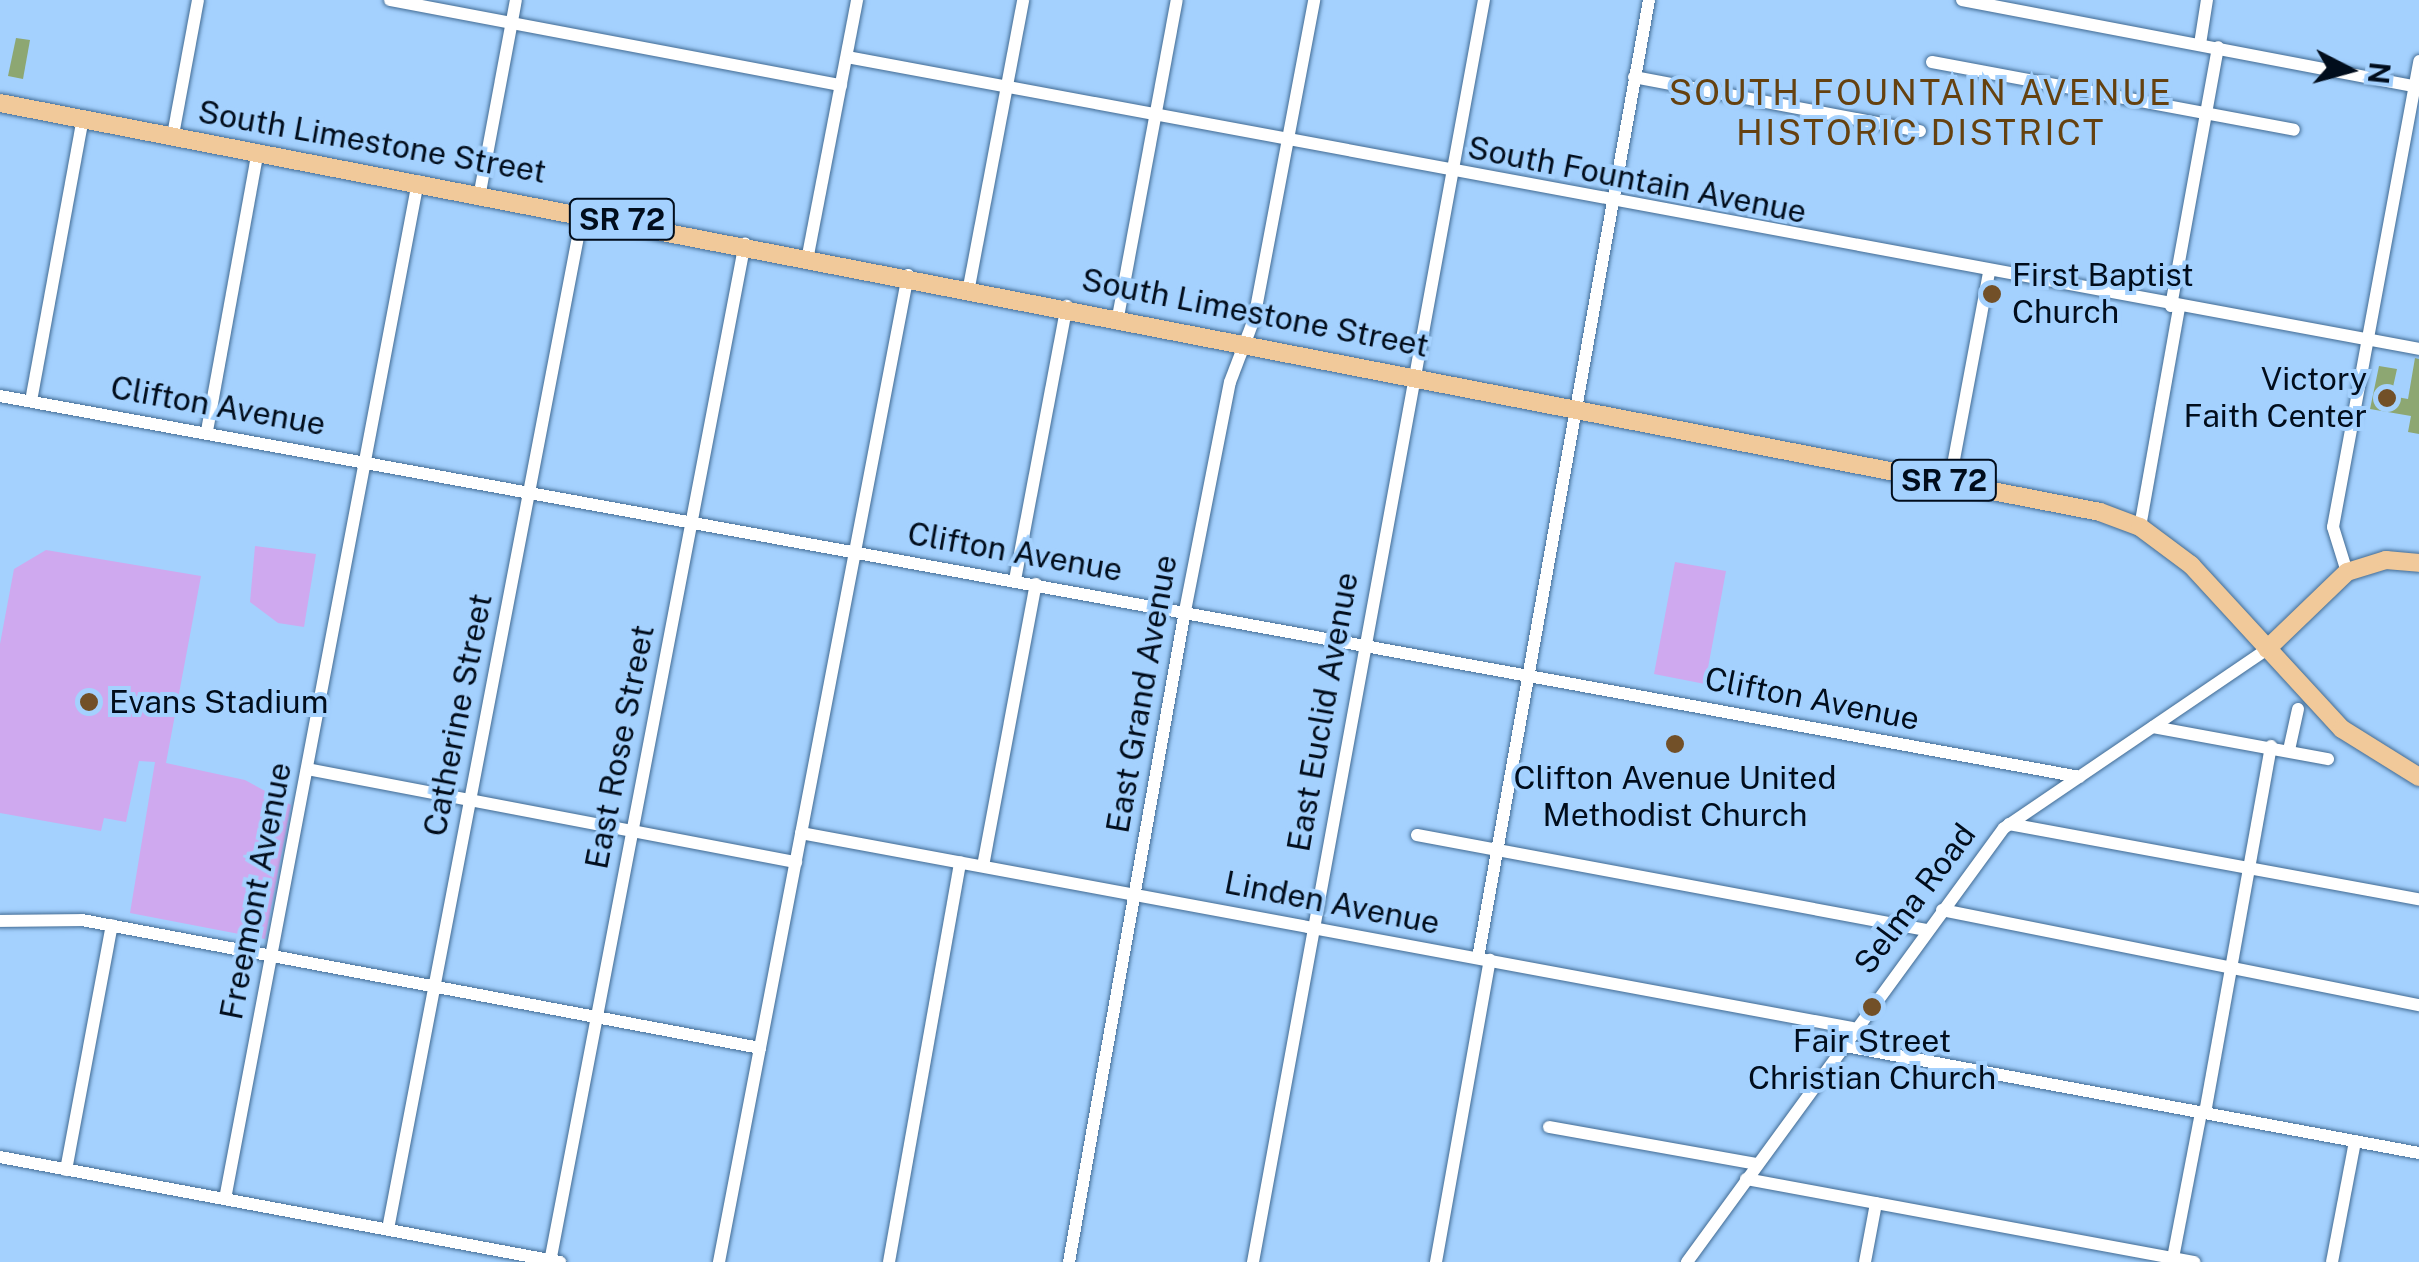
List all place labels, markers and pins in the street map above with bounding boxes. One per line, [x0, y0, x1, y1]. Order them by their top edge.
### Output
place label: First Baptist Church [2012, 257, 2194, 332]
marker: First Baptist Church [1981, 283, 2003, 305]
place label: Victory Faith Center [2183, 361, 2367, 436]
marker: Victory Faith Center [2376, 387, 2398, 409]
place label: Evans Stadium [109, 683, 329, 721]
marker: Evans Stadium [78, 691, 100, 713]
marker: Clifton Avenue United Methodist Church [1664, 733, 1686, 755]
place label: Clifton Avenue United Methodist Church [1513, 760, 1837, 835]
marker: Fair Street Christian Church [1861, 996, 1883, 1018]
place label: Fair Street Christian Church [1748, 1023, 1996, 1098]

